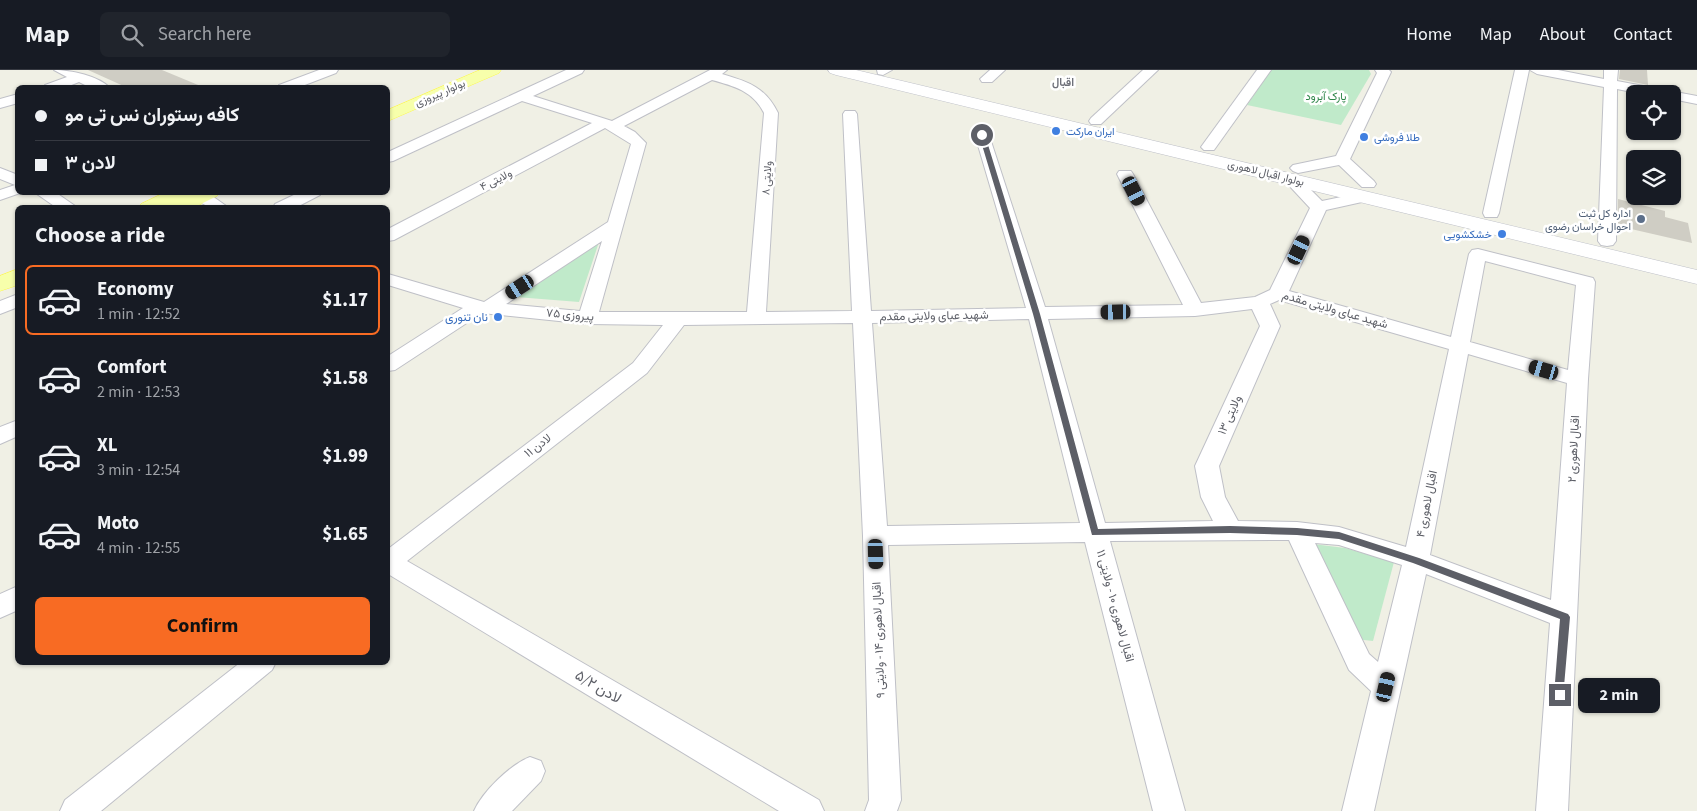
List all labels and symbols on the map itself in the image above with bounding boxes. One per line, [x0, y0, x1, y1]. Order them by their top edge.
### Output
district label: اقبال [1052, 75, 1074, 90]
street label: بولوار پیروزی [412, 76, 468, 110]
park label: پارک آبرود [1306, 89, 1346, 104]
route start [971, 124, 993, 146]
place label: ایران مارکت [1066, 124, 1115, 139]
marker: ایران مارکت [1050, 125, 1062, 137]
place label: طلا فروشی [1374, 130, 1420, 145]
marker: طلا فروشی [1358, 131, 1370, 143]
street label: بولوار اقبال لاهوری [1226, 156, 1306, 190]
street label: ولایتی ۸ [758, 160, 776, 196]
street label: ولایتی ۴ [477, 166, 515, 194]
car [1120, 174, 1147, 208]
place label: اداره کل ثبت احوال خراسان رضوی [1545, 206, 1631, 234]
marker: اداره کل ثبت احوال خراسان رضوی [1635, 213, 1647, 225]
place label: خشکشویی [1443, 227, 1492, 242]
marker: خشکشویی [1496, 228, 1508, 240]
car [1285, 233, 1312, 267]
car [503, 273, 536, 301]
street label: شهید عبای ولایتی مقدم [1280, 287, 1390, 333]
street label: پیروزی ۷۵ [545, 304, 595, 326]
car [1100, 304, 1131, 320]
street label: شهید عبای ولایتی مقدم [879, 307, 989, 325]
place label: نان تنوری [445, 309, 488, 326]
marker: نان تنوری [492, 311, 504, 323]
car [1527, 359, 1560, 381]
street label: ولایتی ۱۳ [1214, 392, 1246, 438]
street label: اقبال لاهوری ۲ [1564, 415, 1584, 483]
street label: لادن ۱۱ [521, 430, 555, 462]
street label: اقبال لاهوری ۴ [1412, 469, 1442, 539]
car [867, 539, 884, 569]
street label: اقبال لاهوری ۱۰ - ولایتی ۱۱ [1092, 548, 1138, 664]
street label: اقبال لاهوری ۱۴ - ولایتی ۹ [868, 582, 890, 698]
street label: لادن ۵/۲ [571, 665, 625, 709]
car [1375, 671, 1396, 703]
callout: 2 min [1578, 678, 1660, 712]
route end [1549, 684, 1571, 706]

